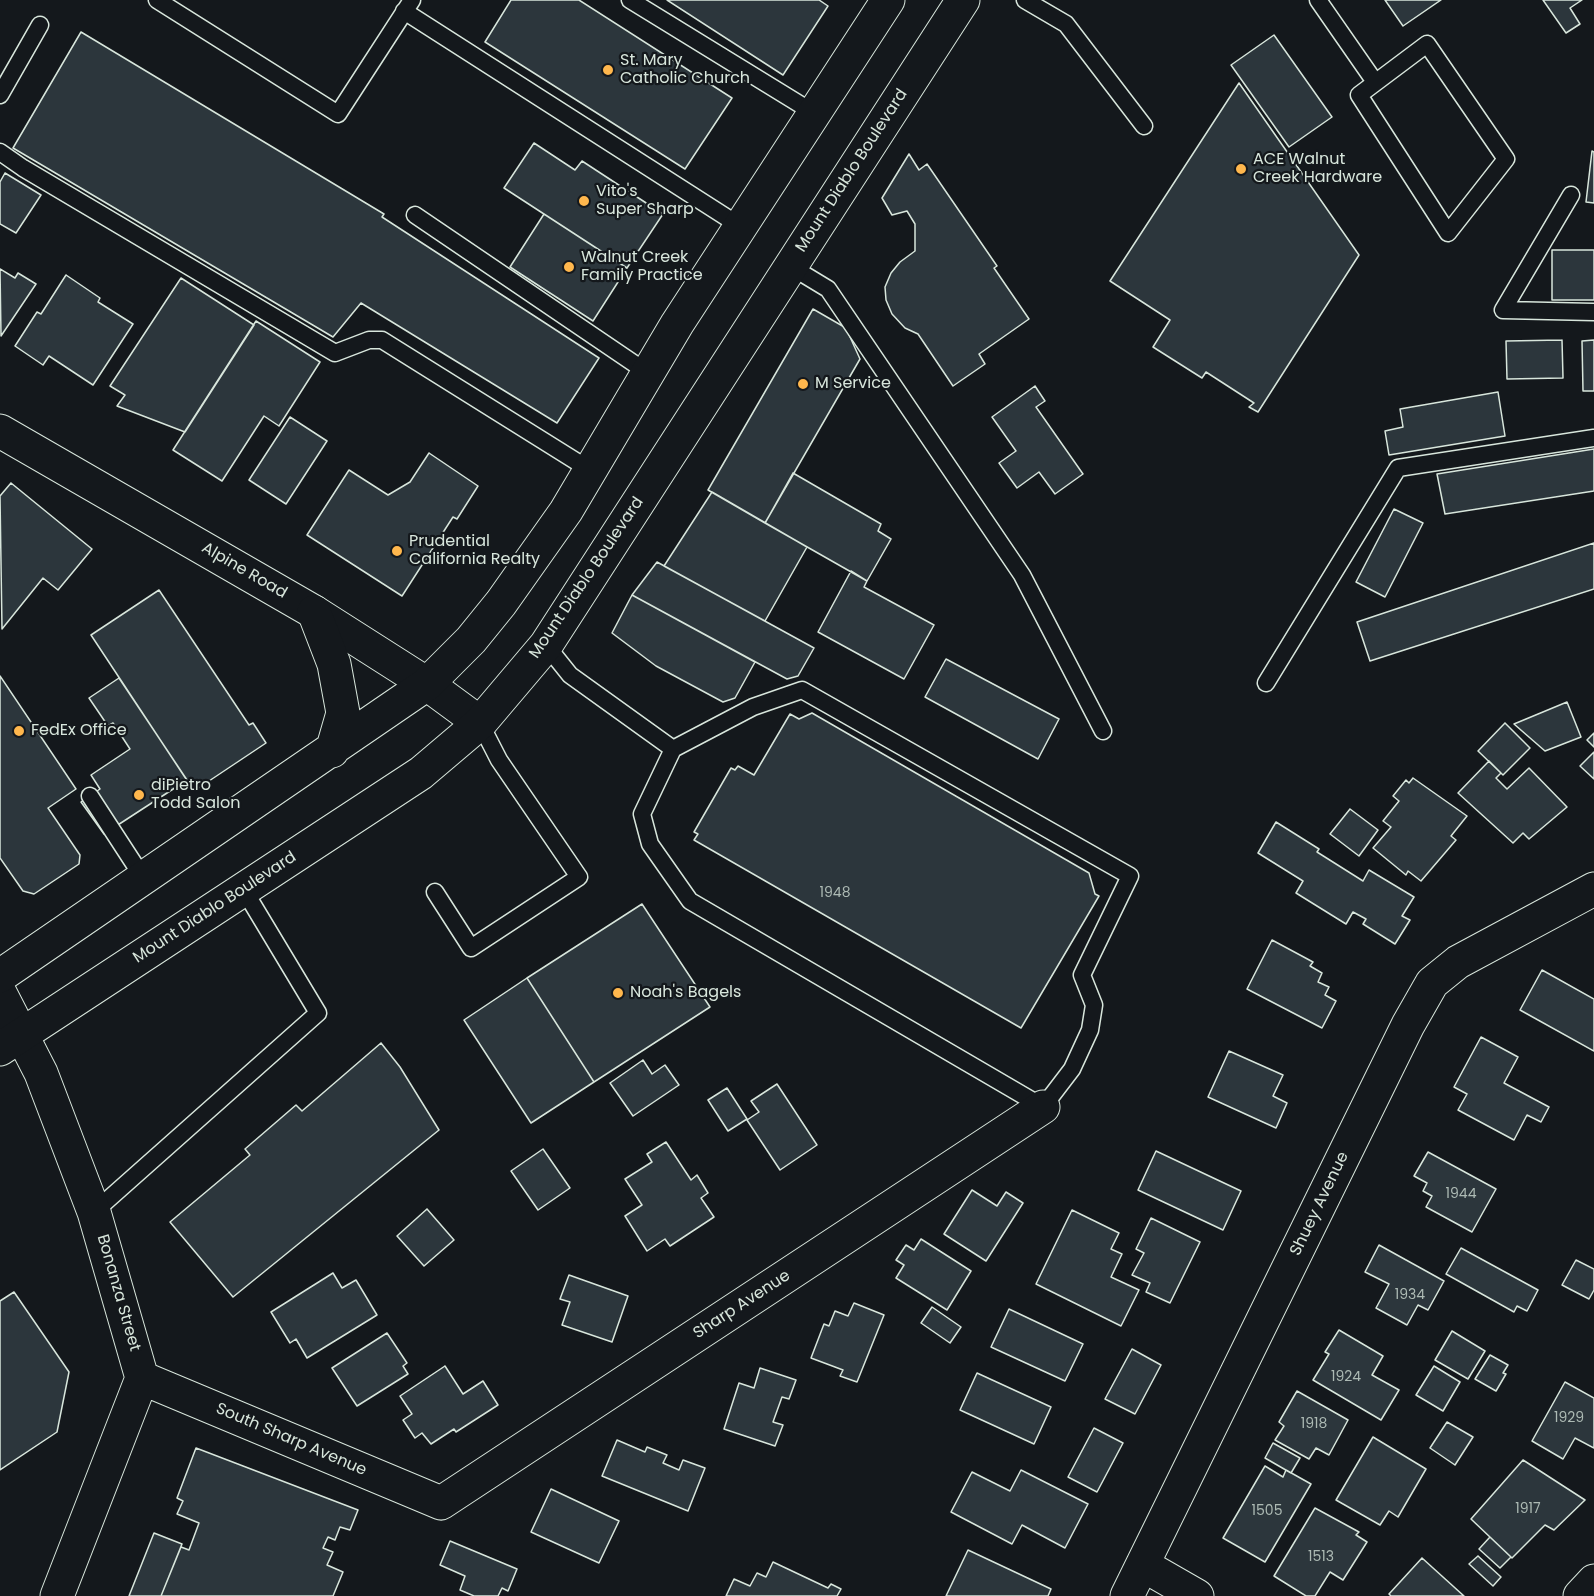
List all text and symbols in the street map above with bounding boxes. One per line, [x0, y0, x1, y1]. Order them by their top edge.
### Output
place label: St. Mary Catholic Church [620, 51, 750, 89]
marker: St. Mary Catholic Church [601, 63, 615, 77]
street label: Mount Diablo Boulevard [792, 86, 912, 256]
place label: ACE Walnut Creek Hardware [1253, 150, 1382, 188]
marker: ACE Walnut Creek Hardware [1234, 162, 1248, 176]
place label: Vito's Super Sharp [596, 182, 694, 220]
marker: Vito's Super Sharp [577, 194, 591, 208]
place label: Walnut Creek Family Practice [581, 248, 703, 286]
marker: Walnut Creek Family Practice [562, 260, 576, 274]
place label: M Service [815, 374, 891, 394]
marker: M Service [796, 377, 810, 391]
street label: Mount Diablo Boulevard [526, 494, 648, 662]
place label: Prudential California Realty [409, 532, 540, 570]
street label: Alpine Road [198, 539, 290, 603]
marker: Prudential California Realty [390, 544, 404, 558]
place label: FedEx Office [31, 721, 127, 741]
marker: FedEx Office [12, 724, 26, 738]
place label: diPietro Todd Salon [151, 776, 240, 814]
marker: diPietro Todd Salon [132, 788, 146, 802]
street label: Mount Diablo Boulevard [130, 848, 300, 968]
house number: 1948 [820, 885, 850, 901]
place label: Noah's Bagels [630, 983, 741, 1003]
marker: Noah's Bagels [611, 986, 625, 1000]
street label: Shuey Avenue [1287, 1149, 1353, 1259]
house number: 1944 [1446, 1186, 1476, 1202]
street label: Bonanza Street [92, 1232, 144, 1354]
street label: Sharp Avenue [690, 1267, 794, 1343]
house number: 1934 [1395, 1287, 1425, 1303]
house number: 1924 [1331, 1369, 1361, 1385]
street label: South Sharp Avenue [213, 1400, 369, 1480]
house number: 1929 [1554, 1410, 1584, 1426]
house number: 1918 [1301, 1416, 1327, 1432]
house number: 1917 [1515, 1501, 1541, 1517]
house number: 1505 [1252, 1503, 1282, 1519]
house number: 1513 [1308, 1549, 1334, 1565]

